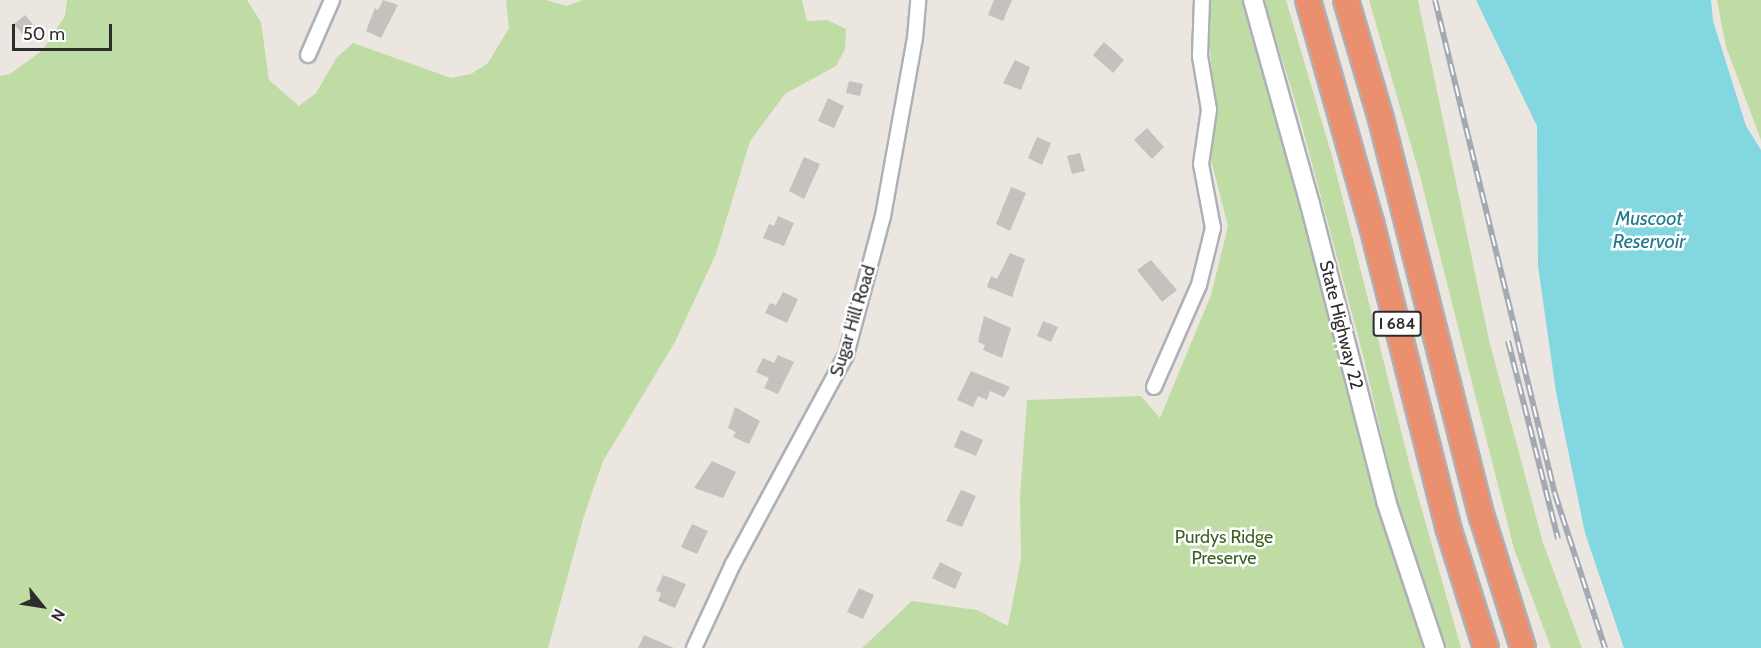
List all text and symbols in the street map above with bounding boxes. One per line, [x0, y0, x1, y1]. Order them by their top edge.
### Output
scale bar [15, 12, 116, 50]
text: 50 m [23, 23, 65, 45]
water label: Muscoot Reservoir [1613, 207, 1685, 254]
street label: State Highway 22 [1315, 258, 1367, 392]
street label: Sugar Hill Road [826, 263, 880, 379]
road number: I 684 [1372, 311, 1422, 337]
park label: Purdys Ridge Preserve [1175, 527, 1273, 570]
north arrow [12, 576, 72, 636]
text: N [47, 606, 69, 625]

